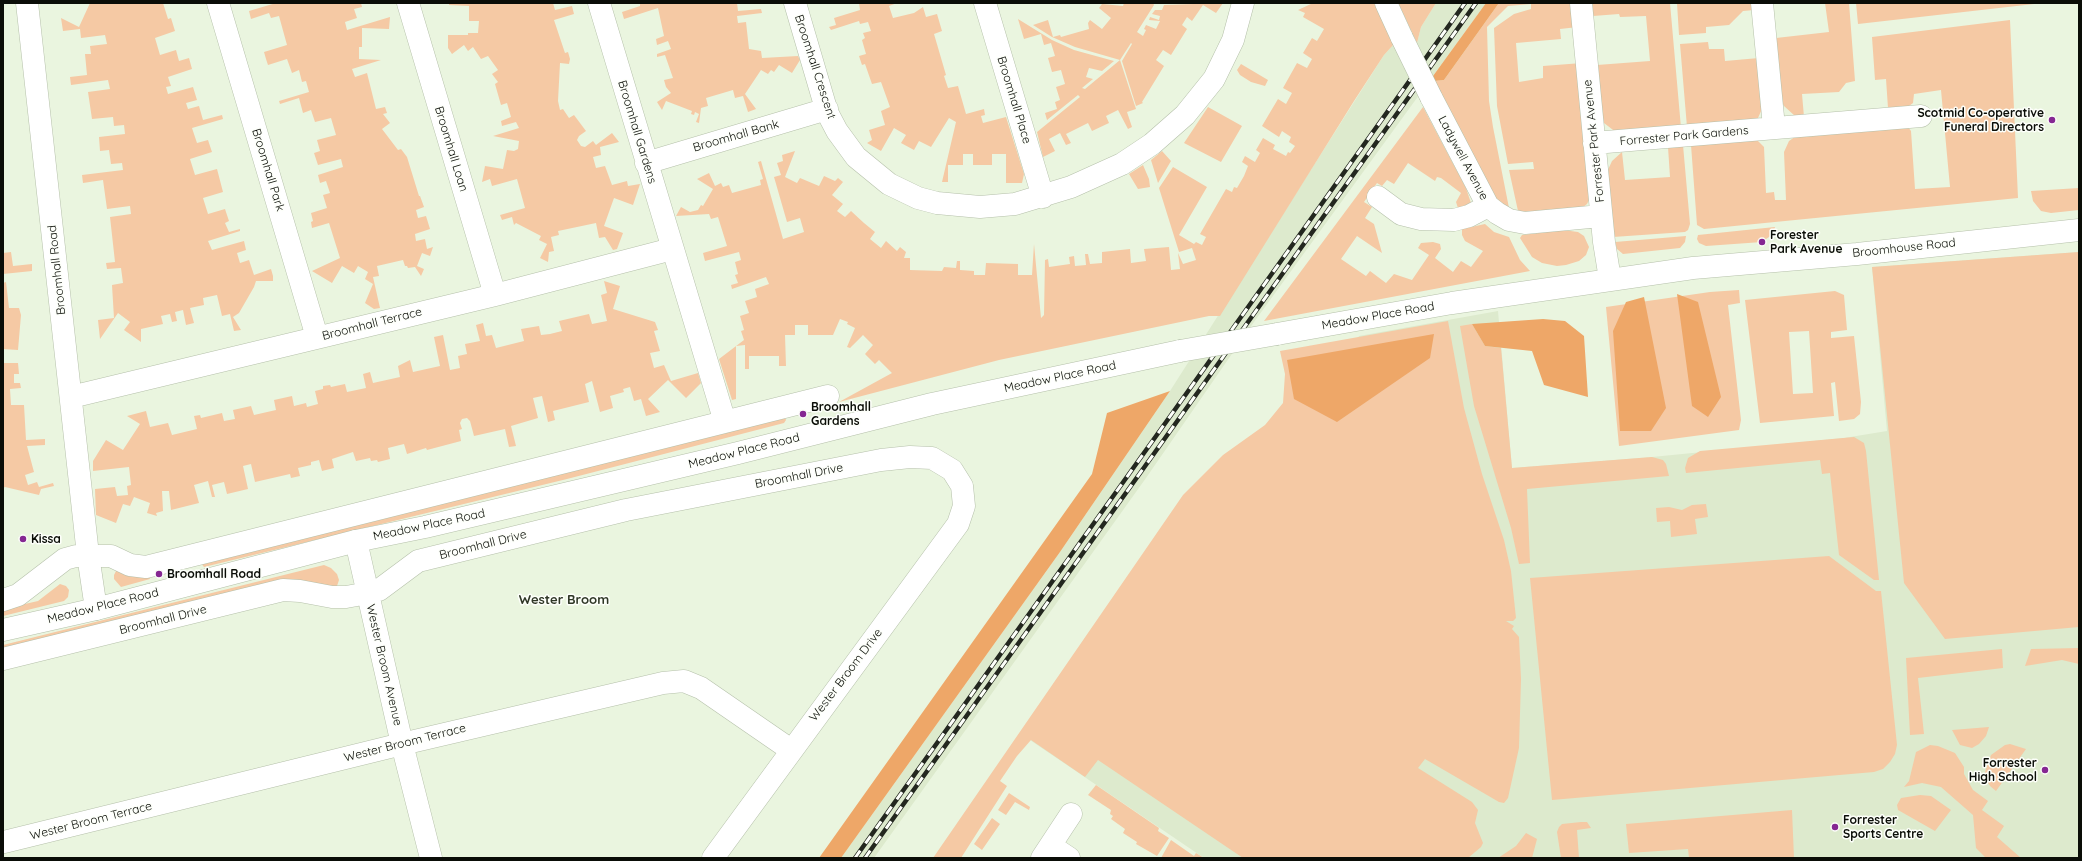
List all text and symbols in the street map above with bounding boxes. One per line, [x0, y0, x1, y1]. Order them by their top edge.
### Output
street label: Broomhall Crescent [791, 13, 839, 121]
street label: Broomhall Place [994, 55, 1034, 145]
street label: Broomhall Gardens [614, 79, 660, 185]
street label: Forrester Park Avenue [1580, 79, 1608, 203]
street label: Broomhall Loan [431, 105, 471, 193]
place label: Scotmid Co-operative Funeral Directors [1917, 106, 2044, 134]
street label: Ladywell Avenue [1435, 113, 1491, 203]
marker: Scotmid Co-operative Funeral Directors [2047, 115, 2057, 125]
street label: Broomhall Bank [691, 117, 781, 155]
street label: Forrester Park Gardens [1619, 123, 1749, 149]
street label: Broomhall Park [249, 127, 287, 213]
street label: Broomhall Road [45, 224, 69, 316]
place label: Forester Park Avenue [1770, 228, 1842, 256]
street label: Broomhouse Road [1852, 235, 1956, 261]
marker: Forester Park Avenue [1757, 237, 1767, 247]
street label: Meadow Place Road [1321, 299, 1435, 333]
street label: Broomhall Terrace [321, 305, 423, 343]
street label: Meadow Place Road [1003, 358, 1117, 396]
place label: Broomhall Gardens [811, 400, 871, 428]
marker: Broomhall Gardens [798, 409, 808, 419]
street label: Meadow Place Road [687, 430, 801, 472]
street label: Broomhall Drive [754, 460, 844, 492]
street label: Meadow Place Road [372, 506, 486, 544]
street label: Broomhall Drive [438, 527, 528, 563]
place label: Kissa [31, 532, 61, 546]
marker: Kissa [18, 534, 28, 544]
place label: Broomhall Road [167, 567, 261, 581]
marker: Broomhall Road [154, 569, 164, 579]
street label: Meadow Place Road [46, 585, 160, 627]
district label: Wester Broom [519, 592, 609, 608]
street label: Broomhall Drive [118, 602, 208, 638]
street label: Wester Broom Avenue [363, 603, 405, 727]
street label: Wester Broom Drive [806, 626, 886, 724]
street label: Wester Broom Terrace [342, 721, 468, 765]
place label: Forrester High School [1969, 756, 2037, 784]
marker: Forrester High School [2040, 765, 2050, 775]
street label: Wester Broom Terrace [28, 799, 154, 843]
place label: Forrester Sports Centre [1843, 813, 1923, 841]
marker: Forrester Sports Centre [1830, 822, 1840, 832]

